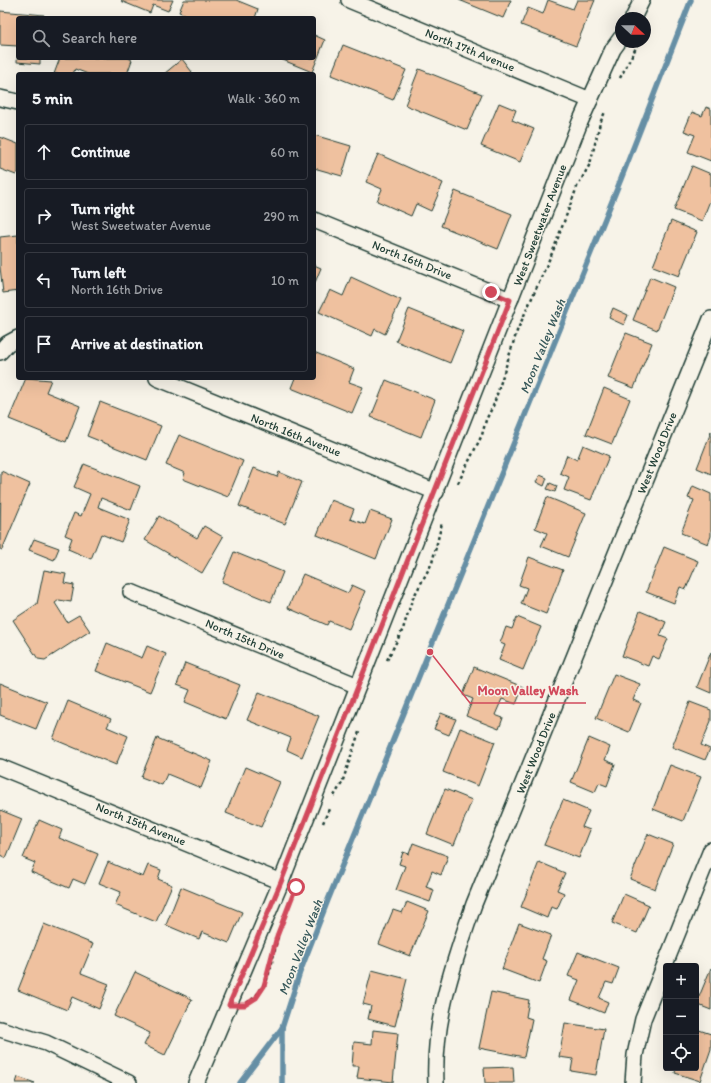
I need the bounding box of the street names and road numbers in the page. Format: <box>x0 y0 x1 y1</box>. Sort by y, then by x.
street label: North 17th Avenue <box>423 26 517 74</box>
street label: West Sweetwater Avenue <box>510 162 570 288</box>
street label: North 16th Drive <box>370 238 454 282</box>
street label: West Wood Drive <box>634 410 680 496</box>
street label: North 16th Avenue <box>249 411 343 460</box>
street label: North 15th Drive <box>203 616 287 662</box>
street label: West Wood Drive <box>513 710 559 796</box>
street label: North 15th Avenue <box>94 800 188 849</box>

